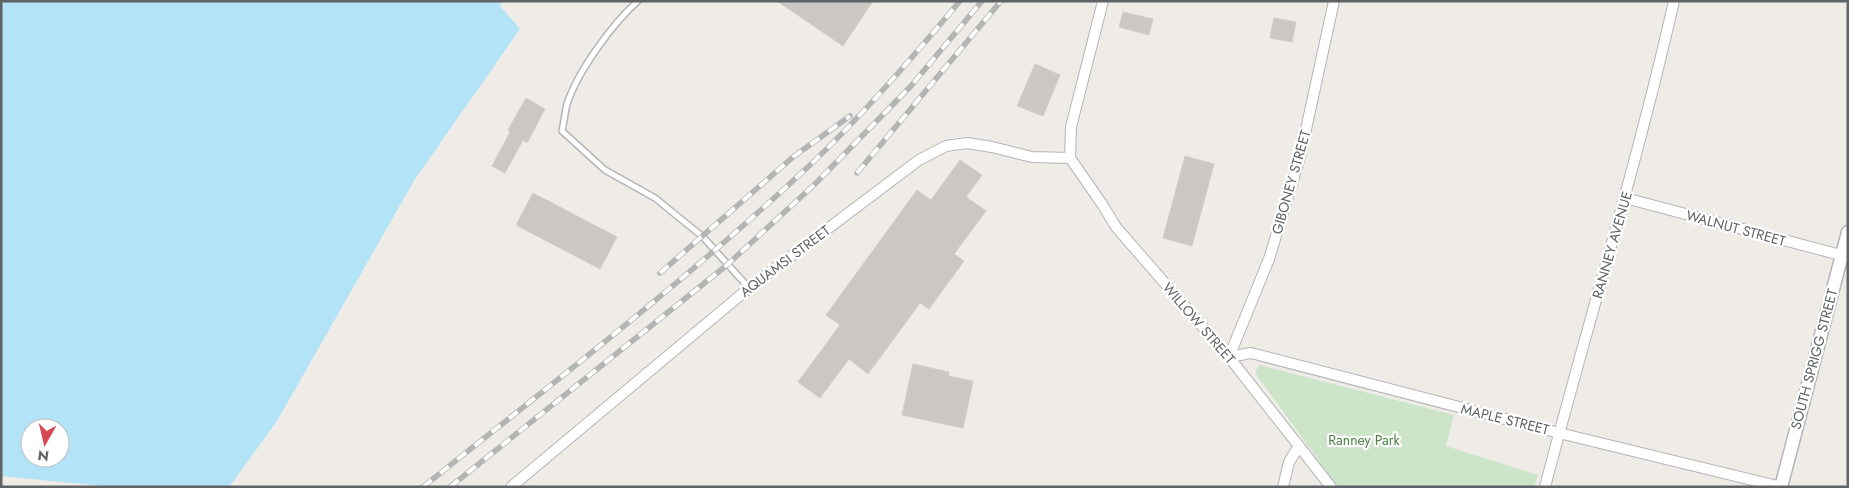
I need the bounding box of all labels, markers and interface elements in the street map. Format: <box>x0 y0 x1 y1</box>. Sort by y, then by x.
street label: GIBONEY STREET <box>1267 127 1316 237</box>
street label: RANNEY AVENUE <box>1587 189 1637 301</box>
street label: WALNUT STREET <box>1684 205 1788 251</box>
street label: AQUAMSI STREET <box>736 220 835 302</box>
street label: WILLOW STREET <box>1158 278 1240 368</box>
street label: SOUTH SPRIGG STREET <box>1786 286 1843 431</box>
street label: MAPLE STREET <box>1459 398 1552 440</box>
north arrow <box>20 418 70 468</box>
park label: Ranney Park <box>1328 430 1401 450</box>
text: N <box>36 445 50 467</box>

